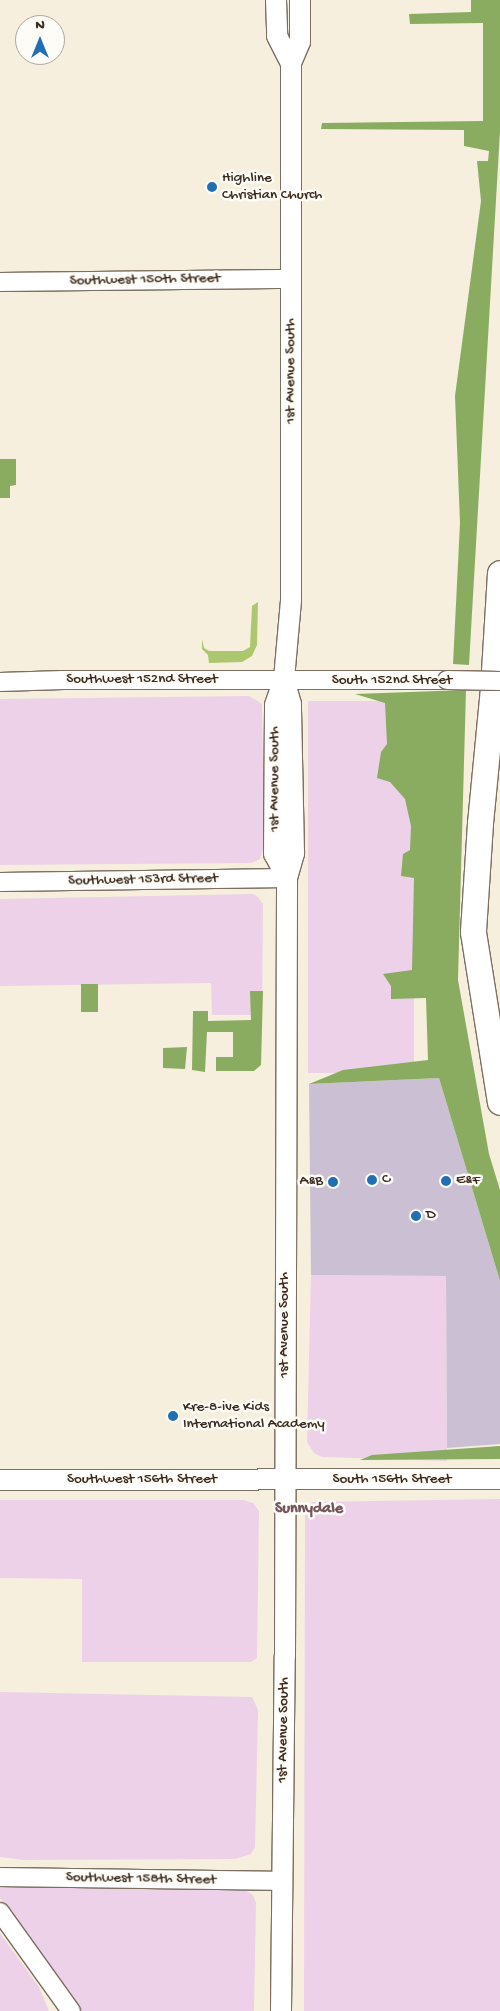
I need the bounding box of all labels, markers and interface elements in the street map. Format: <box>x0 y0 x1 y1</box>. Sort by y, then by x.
north arrow <box>15 15 65 65</box>
text: N <box>35 17 45 34</box>
place label: Highline Christian Church <box>222 169 322 204</box>
marker: Highline Christian Church <box>206 181 218 193</box>
street label: Southwest 150th Street <box>69 270 221 290</box>
street label: 1st Avenue South <box>282 318 300 424</box>
street label: Southwest 152nd Street <box>66 671 218 689</box>
street label: South 152nd Street <box>332 672 452 690</box>
street label: 1st Avenue South <box>266 726 284 832</box>
street label: Southwest 153rd Street <box>68 870 218 890</box>
place label: C <box>382 1171 390 1189</box>
place label: E&F <box>456 1172 480 1190</box>
place label: A&B <box>300 1173 323 1191</box>
marker: C <box>366 1174 378 1186</box>
marker: E&F <box>440 1175 452 1187</box>
marker: A&B <box>327 1176 339 1188</box>
place label: D <box>426 1207 436 1225</box>
marker: D <box>410 1210 422 1222</box>
street label: 1st Avenue South <box>276 1272 294 1378</box>
place label: Kre-8-ive Kids International Academy <box>183 1398 325 1433</box>
marker: Kre-8-ive Kids International Academy <box>167 1410 179 1422</box>
street label: Southwest 156th Street <box>67 1471 217 1489</box>
street label: South 156th Street <box>333 1471 451 1489</box>
district label: Sunnydale <box>275 1500 343 1520</box>
street label: 1st Avenue South <box>274 1677 294 1783</box>
street label: Southwest 158th Street <box>66 1869 216 1889</box>

